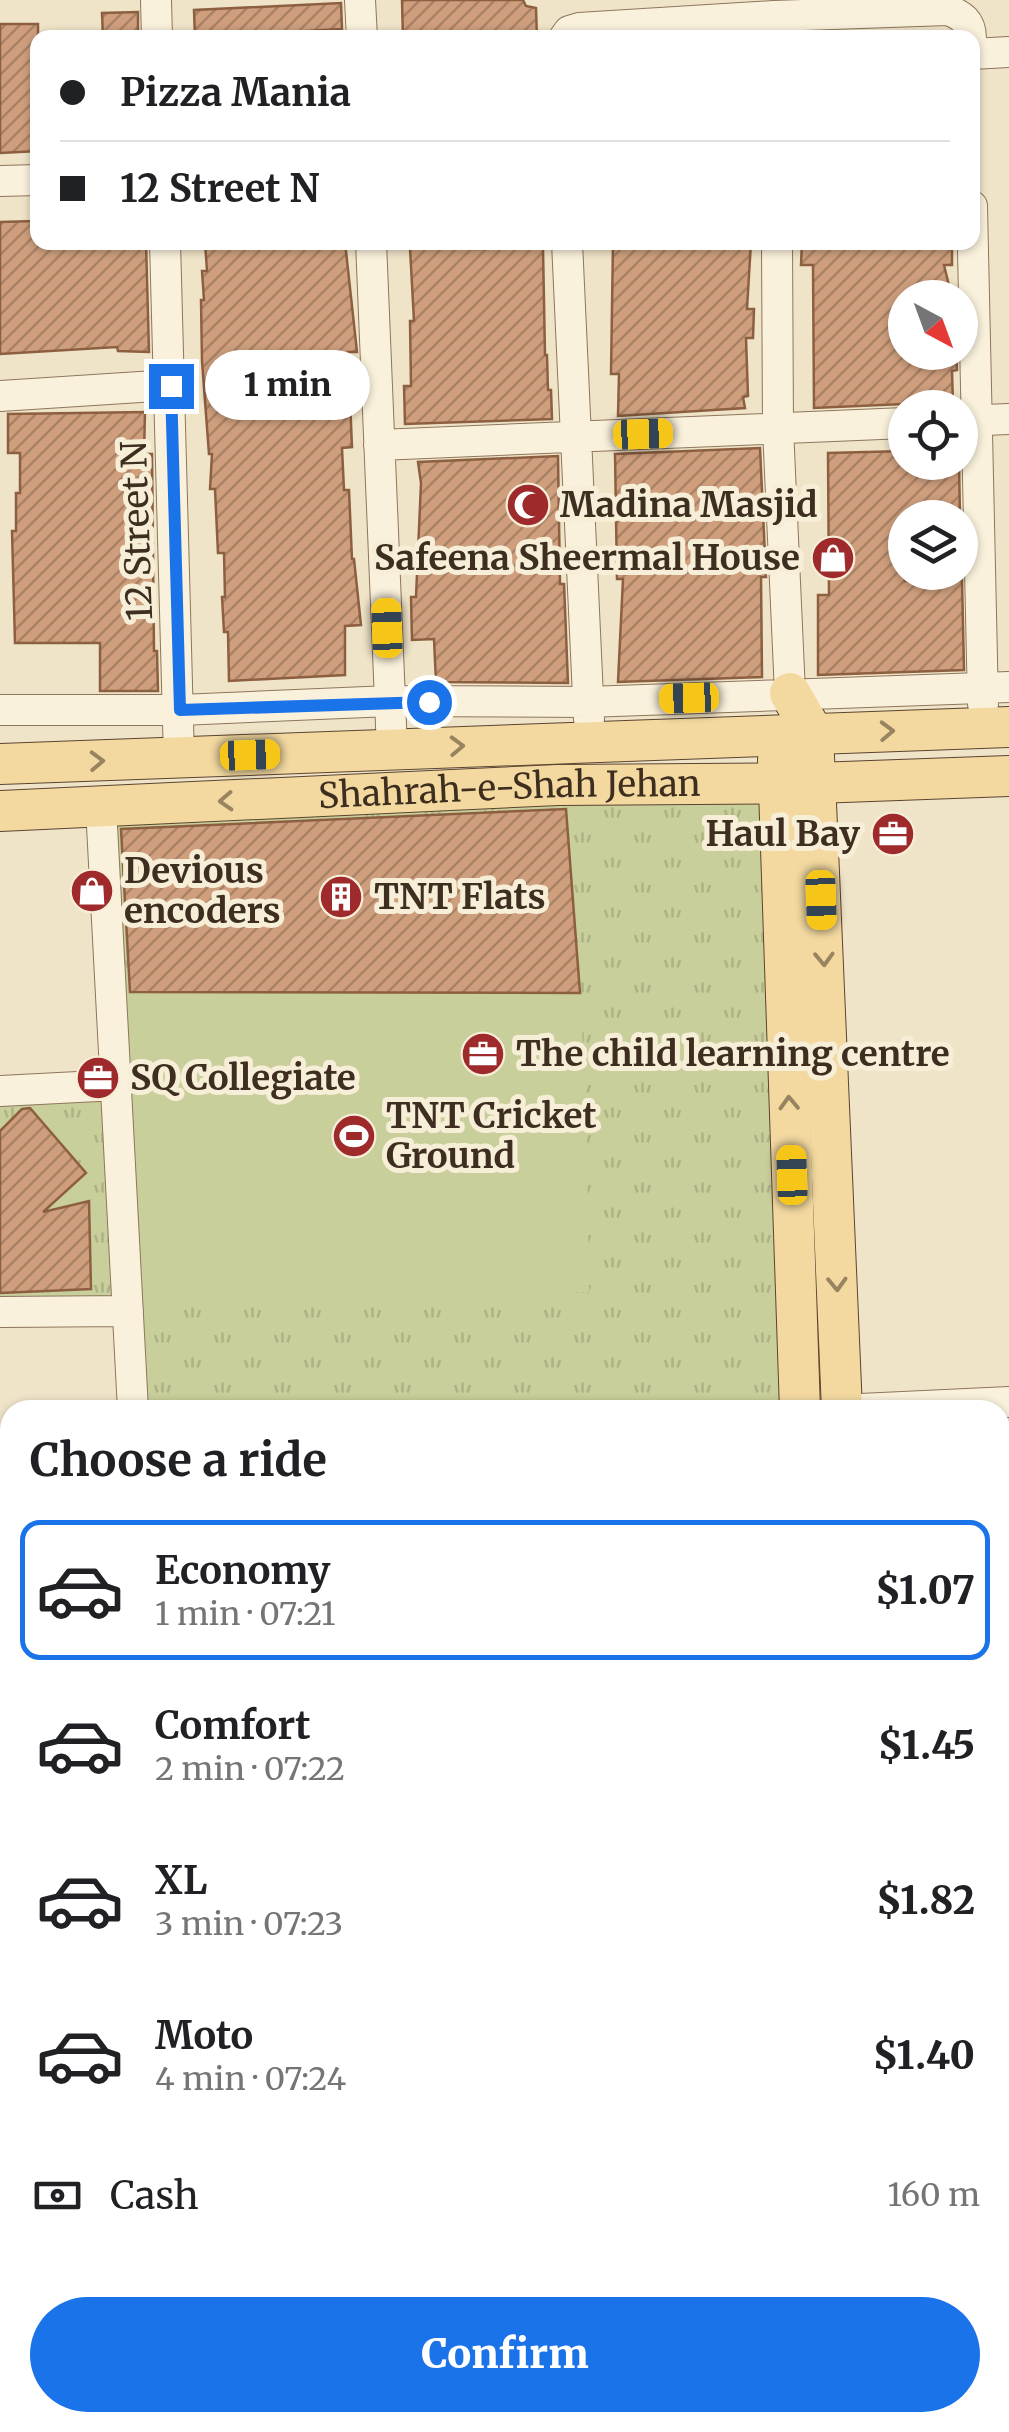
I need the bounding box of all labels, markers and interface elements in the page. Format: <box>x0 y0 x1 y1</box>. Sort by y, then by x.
text: Pizza Mania <box>120 69 351 116</box>
text: 12 Street N <box>120 165 320 212</box>
north arrow <box>888 280 978 370</box>
map controls <box>888 280 978 590</box>
callout: 1 min <box>206 351 371 421</box>
route end <box>149 364 194 409</box>
text: 1 min <box>244 365 331 405</box>
button: locate <box>888 390 978 480</box>
car <box>612 418 674 450</box>
street label: 12 Street N <box>112 440 162 622</box>
mosque icon: Madina Masjid <box>505 482 551 528</box>
place label: Madina Masjid <box>560 483 818 527</box>
button: layers <box>888 500 978 590</box>
shop icon: Safeena Sheermal House <box>810 535 856 581</box>
place label: Safeena Sheermal House <box>374 536 800 580</box>
car <box>371 597 403 659</box>
route start <box>407 680 452 725</box>
car <box>658 682 720 714</box>
one-way arrow <box>879 720 895 741</box>
one-way arrow <box>450 736 466 757</box>
car <box>219 739 281 771</box>
one-way arrow <box>90 751 106 772</box>
street label: Shahrah-e-Shah Jehan <box>317 762 701 818</box>
one-way arrow <box>218 790 234 811</box>
office icon: Haul Bay <box>870 811 916 857</box>
place label: Haul Bay <box>706 812 860 856</box>
place label: Devious encoders <box>124 849 280 933</box>
shop icon: Devious encoders <box>69 868 115 914</box>
car <box>805 869 837 931</box>
building icon: TNT Flats <box>318 874 364 920</box>
place label: TNT Flats <box>374 875 546 919</box>
one-way arrow <box>813 952 834 968</box>
office icon: The child learning centre <box>460 1031 506 1077</box>
place label: The child learning centre <box>516 1032 950 1076</box>
office icon: SQ Collegiate <box>75 1055 121 1101</box>
place label: SQ Collegiate <box>130 1056 356 1100</box>
place label: TNT Cricket Ground <box>386 1094 597 1178</box>
one-way arrow <box>779 1094 800 1110</box>
sports icon: TNT Cricket Ground <box>331 1113 377 1159</box>
car <box>776 1144 808 1206</box>
one-way arrow <box>826 1277 847 1293</box>
text: Choose a ride <box>30 1432 327 1488</box>
icon: car <box>35 1545 125 1635</box>
text: Economy <box>155 1547 330 1594</box>
text: $1.07 <box>875 1567 975 1614</box>
text: 1 min · 07:21 <box>155 1594 336 1634</box>
icon: car <box>35 1700 125 1790</box>
text: Comfort <box>155 1702 311 1749</box>
text: $1.45 <box>878 1722 975 1769</box>
text: 2 min · 07:22 <box>155 1749 345 1789</box>
icon: car <box>35 1855 125 1945</box>
text: XL <box>155 1857 207 1904</box>
text: $1.82 <box>876 1877 975 1924</box>
text: 3 min · 07:23 <box>155 1904 343 1944</box>
icon: car <box>35 2010 125 2100</box>
text: Moto <box>155 2012 253 2059</box>
text: $1.40 <box>873 2032 975 2079</box>
text: 4 min · 07:24 <box>155 2059 346 2099</box>
icon: cash <box>30 2168 85 2223</box>
text: Cash <box>110 2172 199 2219</box>
text: 160 m <box>888 2175 980 2215</box>
button: Confirm <box>30 2297 980 2412</box>

